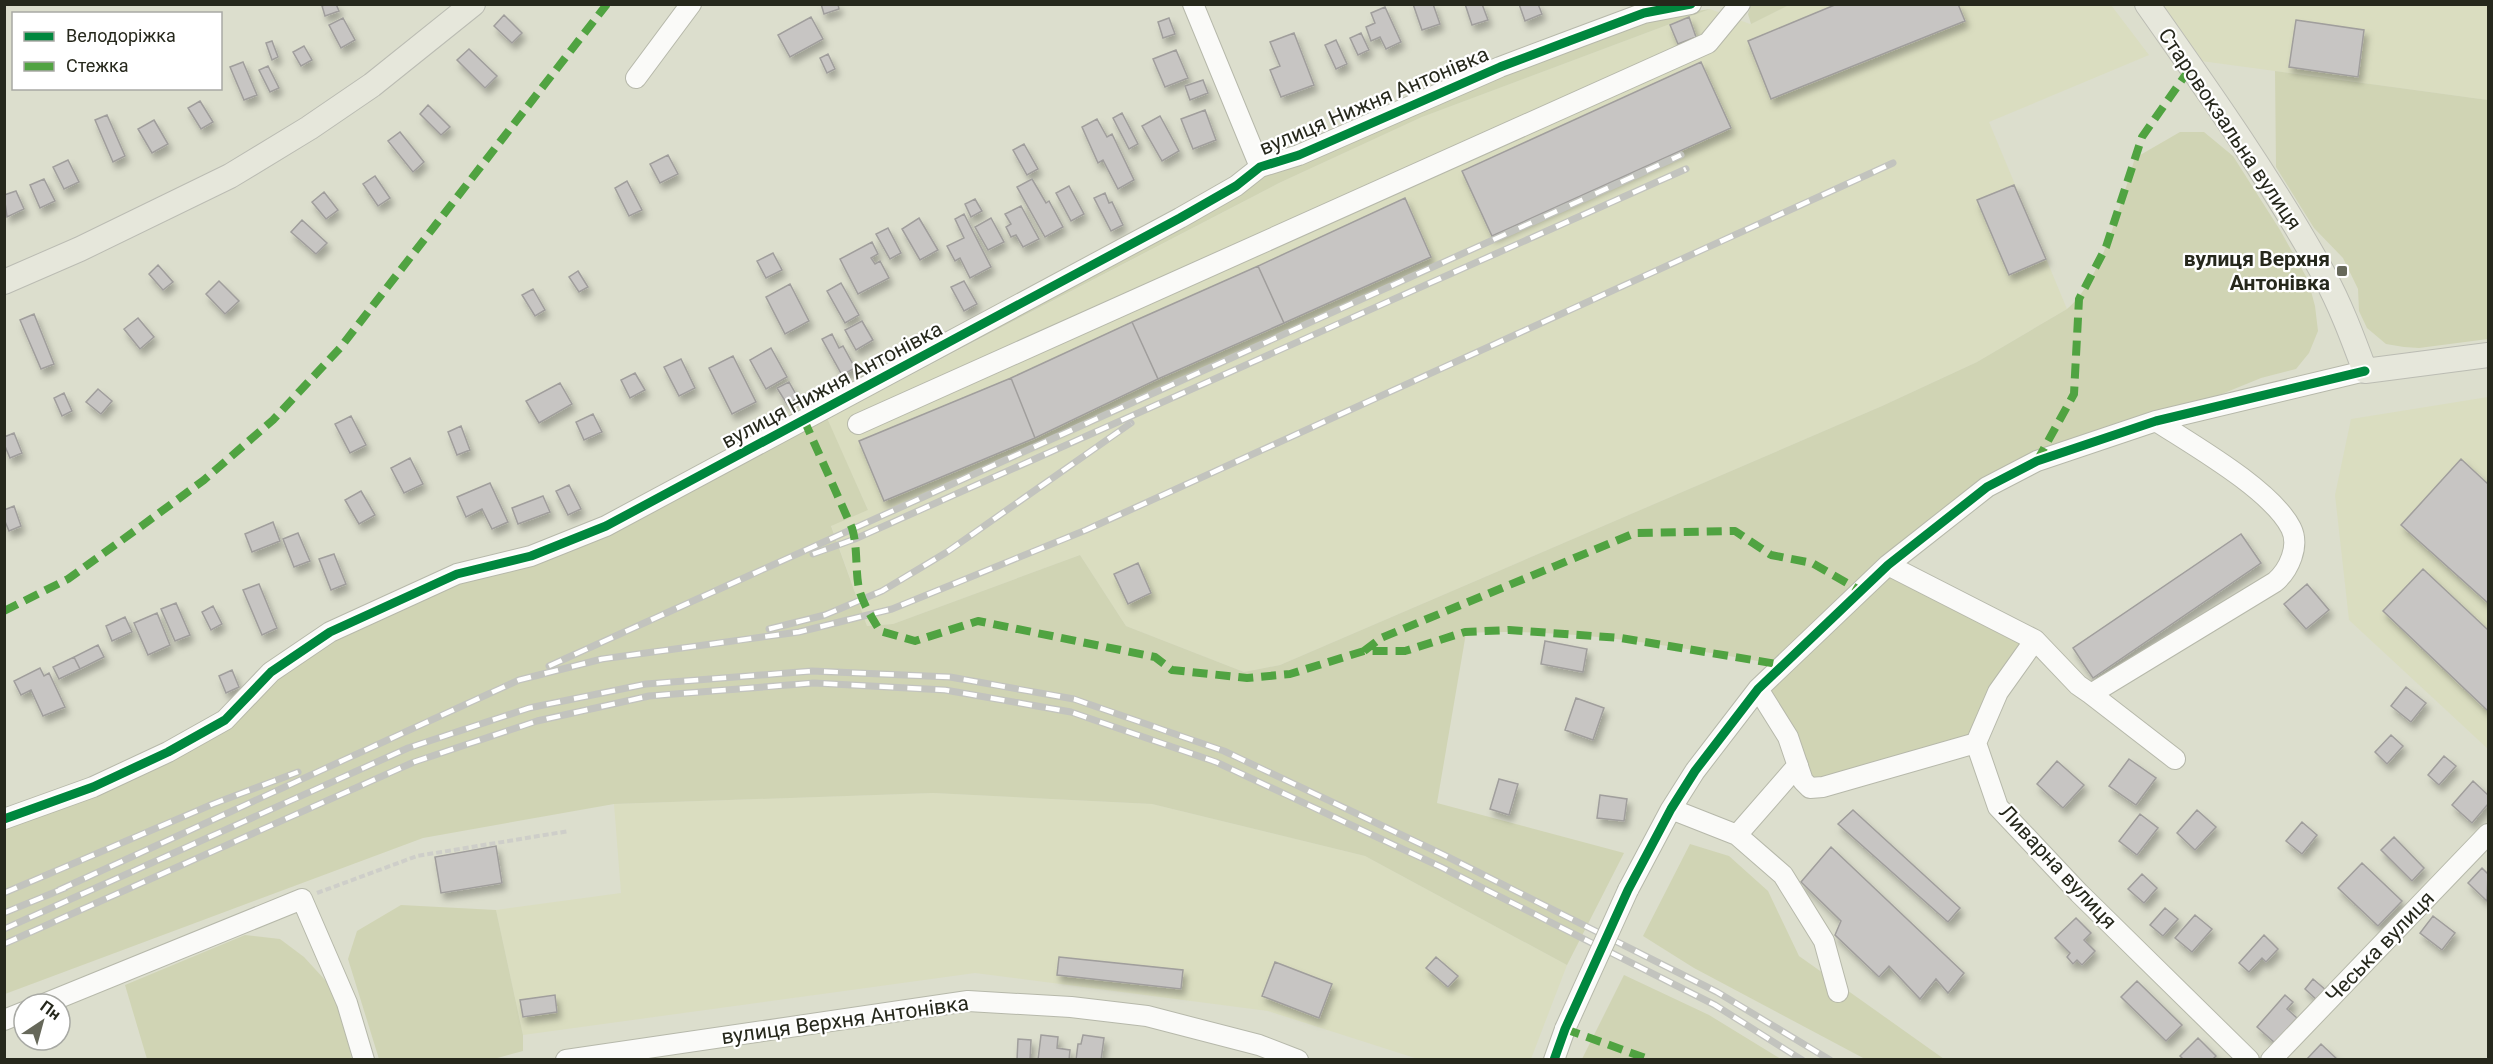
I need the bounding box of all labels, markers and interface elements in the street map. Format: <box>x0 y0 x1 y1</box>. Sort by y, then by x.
legend <box>12 12 222 90</box>
street label: Старовокзальна вулиця <box>2153 24 2307 234</box>
text: Велодоріжка <box>66 25 176 46</box>
street label: вулиця Нижня Антонівка <box>1256 42 1492 160</box>
text: Стежка <box>66 55 129 76</box>
place label: вулиця Верхня Антонівка <box>2184 247 2330 295</box>
marker: вулиця Верхня Антонівка <box>2335 264 2349 278</box>
street label: вулиця Нижня Антонівка <box>718 317 946 453</box>
street label: Ливарна вулиця <box>1994 800 2122 934</box>
street label: Чеська вулиця <box>2321 886 2439 1008</box>
street label: вулиця Верхня Антонівка <box>720 991 970 1049</box>
north arrow <box>12 992 72 1052</box>
text: Пн <box>37 997 64 1024</box>

